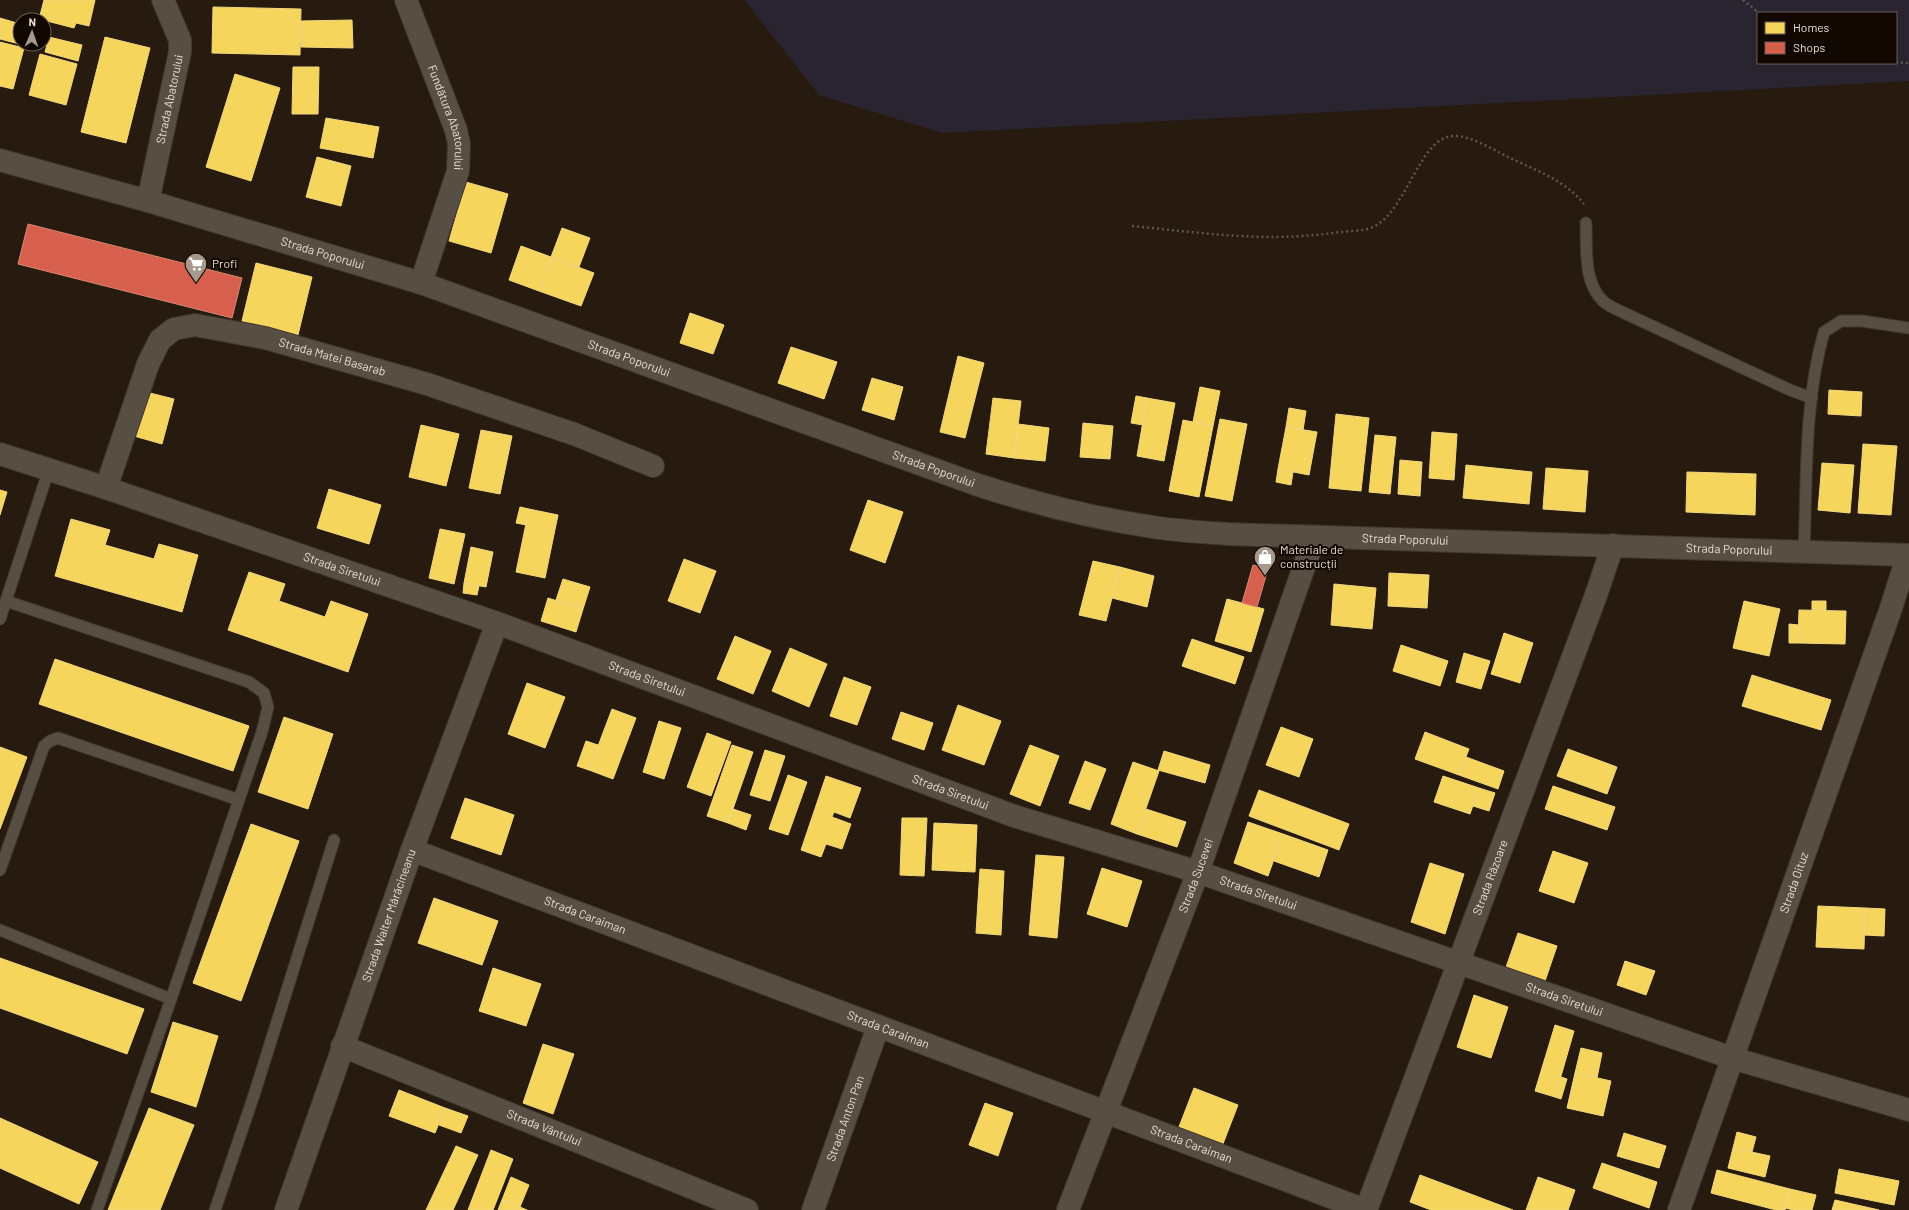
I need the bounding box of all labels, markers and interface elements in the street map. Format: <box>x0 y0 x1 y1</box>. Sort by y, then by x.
north arrow <box>12 12 52 52</box>
legend <box>1757 12 1897 64</box>
text: N <box>28 15 36 28</box>
text: Homes <box>1793 20 1830 34</box>
text: Shops <box>1793 40 1826 54</box>
street label: Strada Abatorului <box>152 53 185 145</box>
street label: Fundătura Abatorului <box>426 63 467 171</box>
street label: Strada Poporului <box>280 233 366 272</box>
supermarket icon: Profi <box>183 251 209 284</box>
place label: Profi <box>212 256 237 270</box>
street label: Strada Matei Basarab <box>277 334 387 378</box>
street label: Strada Poporului <box>586 336 673 379</box>
street label: Strada Poporului <box>891 447 977 489</box>
street label: Strada Poporului <box>1362 530 1449 547</box>
street label: Strada Poporului <box>1686 540 1773 557</box>
place label: Materiale de construcții <box>1280 542 1343 570</box>
shop icon: Materiale de construcții <box>1252 544 1278 577</box>
street label: Strada Siretului <box>302 549 383 588</box>
street label: Strada Siretului <box>607 657 688 699</box>
street label: Strada Siretului <box>911 771 991 812</box>
street label: Strada Sucevei <box>1175 836 1215 914</box>
street label: Strada Răzoare <box>1469 838 1510 917</box>
street label: Strada Walter Mărăcineanu <box>358 847 418 983</box>
street label: Strada Oituz <box>1776 850 1811 915</box>
street label: Strada Siretului <box>1218 872 1299 912</box>
street label: Strada Caraiman <box>543 893 628 936</box>
street label: Strada Siretului <box>1524 979 1605 1019</box>
street label: Strada Caraiman <box>846 1007 931 1051</box>
street label: Strada Anton Pan <box>823 1073 866 1163</box>
street label: Strada Vântului <box>505 1106 584 1148</box>
street label: Strada Caraiman <box>1149 1122 1235 1165</box>

